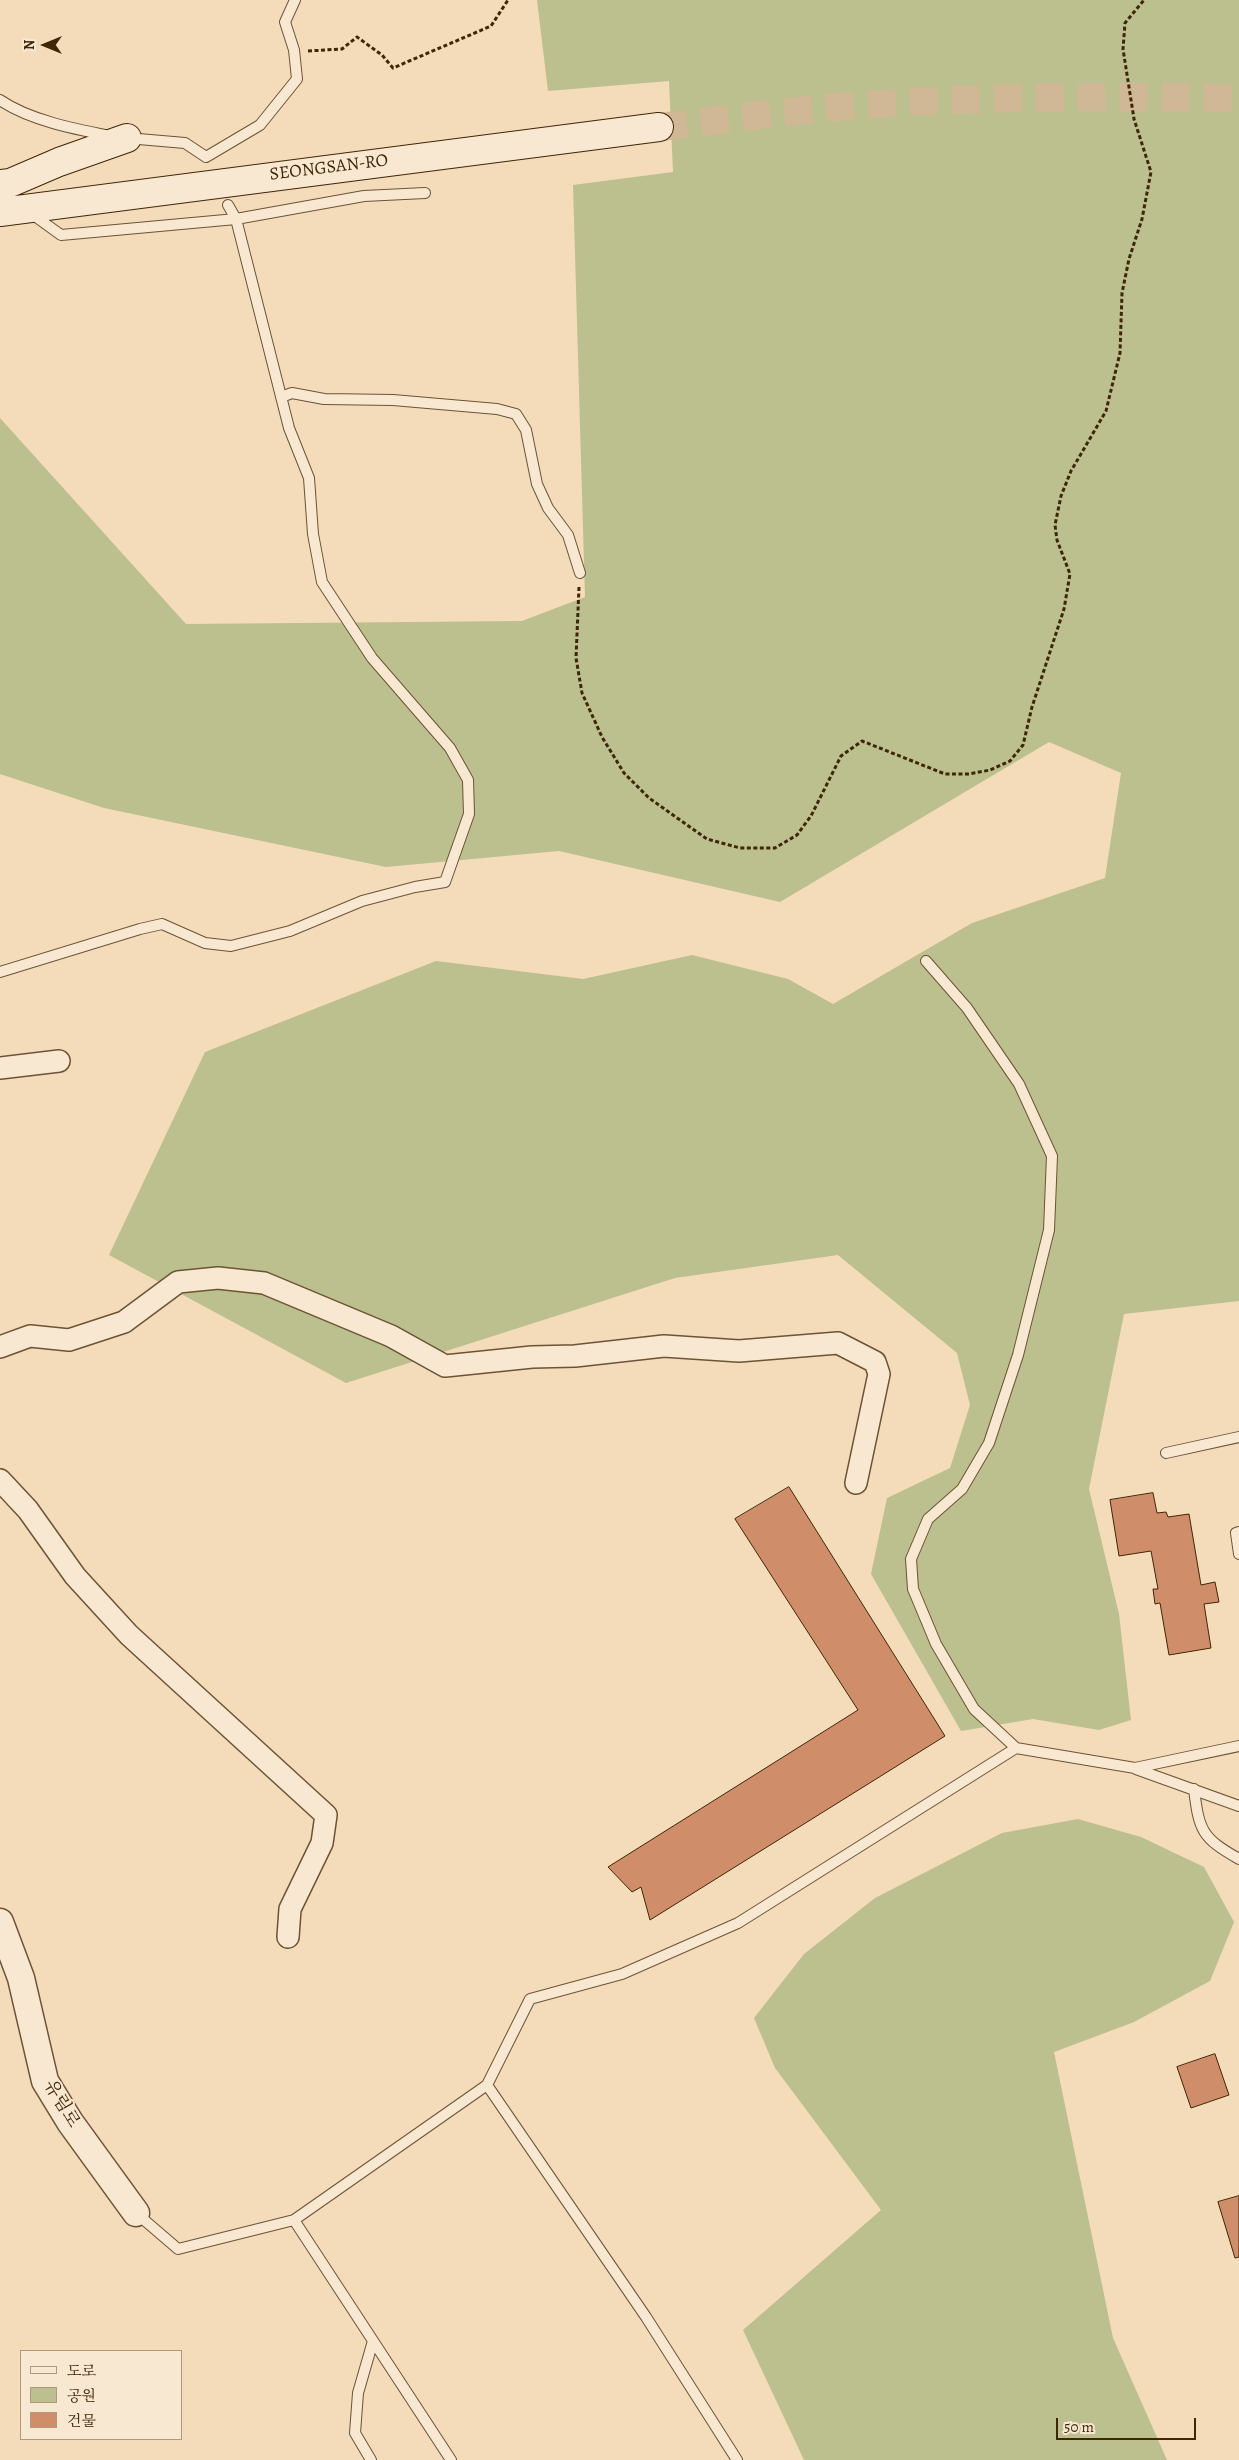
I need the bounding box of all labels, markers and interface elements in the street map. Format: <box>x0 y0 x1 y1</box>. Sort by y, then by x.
north arrow <box>20 20 70 70</box>
text: N <box>20 40 39 50</box>
street label: SEONGSAN-RO <box>269 150 389 186</box>
street label: 유림로 <box>38 2076 84 2132</box>
legend <box>20 2350 182 2440</box>
text: 도로 <box>67 2361 96 2381</box>
text: 공원 <box>67 2386 96 2406</box>
scale bar <box>1059 2408 1199 2440</box>
text: 건물 <box>67 2411 96 2431</box>
text: 50 m <box>1064 2417 1094 2437</box>

